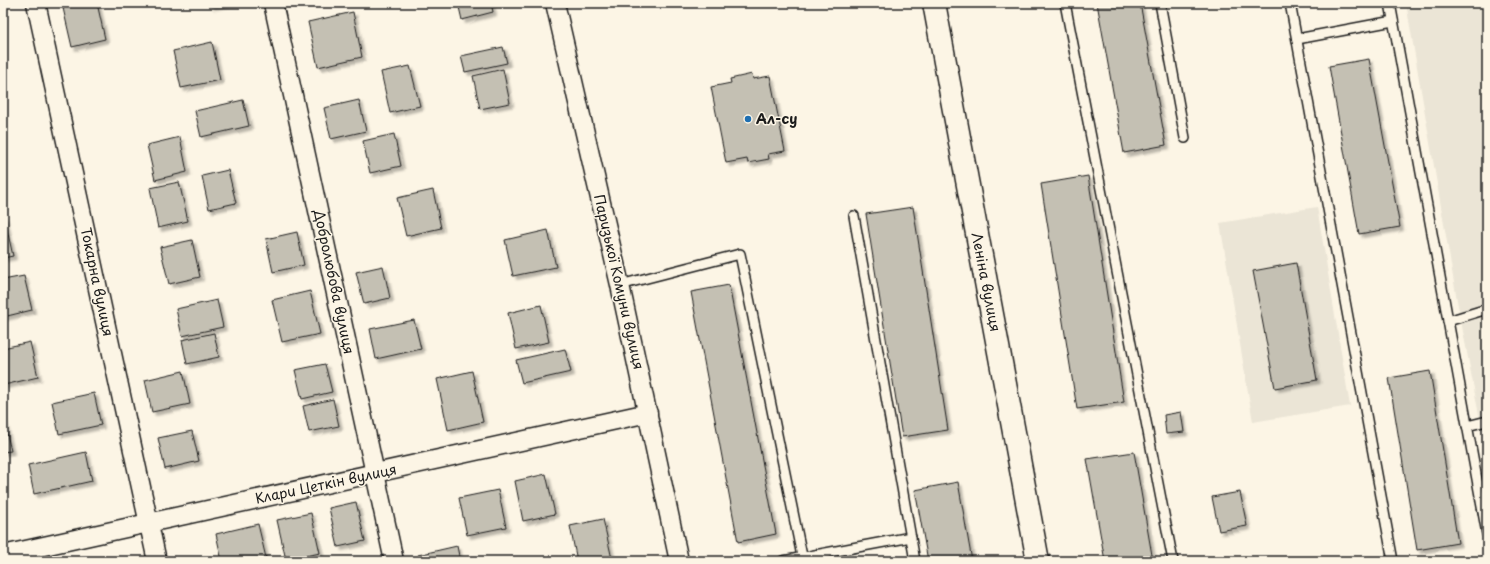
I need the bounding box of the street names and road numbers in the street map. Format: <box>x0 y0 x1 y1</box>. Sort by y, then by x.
street label: Паризької Комуни вулиця <box>589 192 650 372</box>
street label: Добролюбова вулиця <box>309 207 360 356</box>
street label: Токарна вулиця <box>76 226 119 338</box>
street label: Леніна вулиця <box>967 230 1006 333</box>
street label: Клари Цеткін вулиця <box>253 458 399 509</box>

